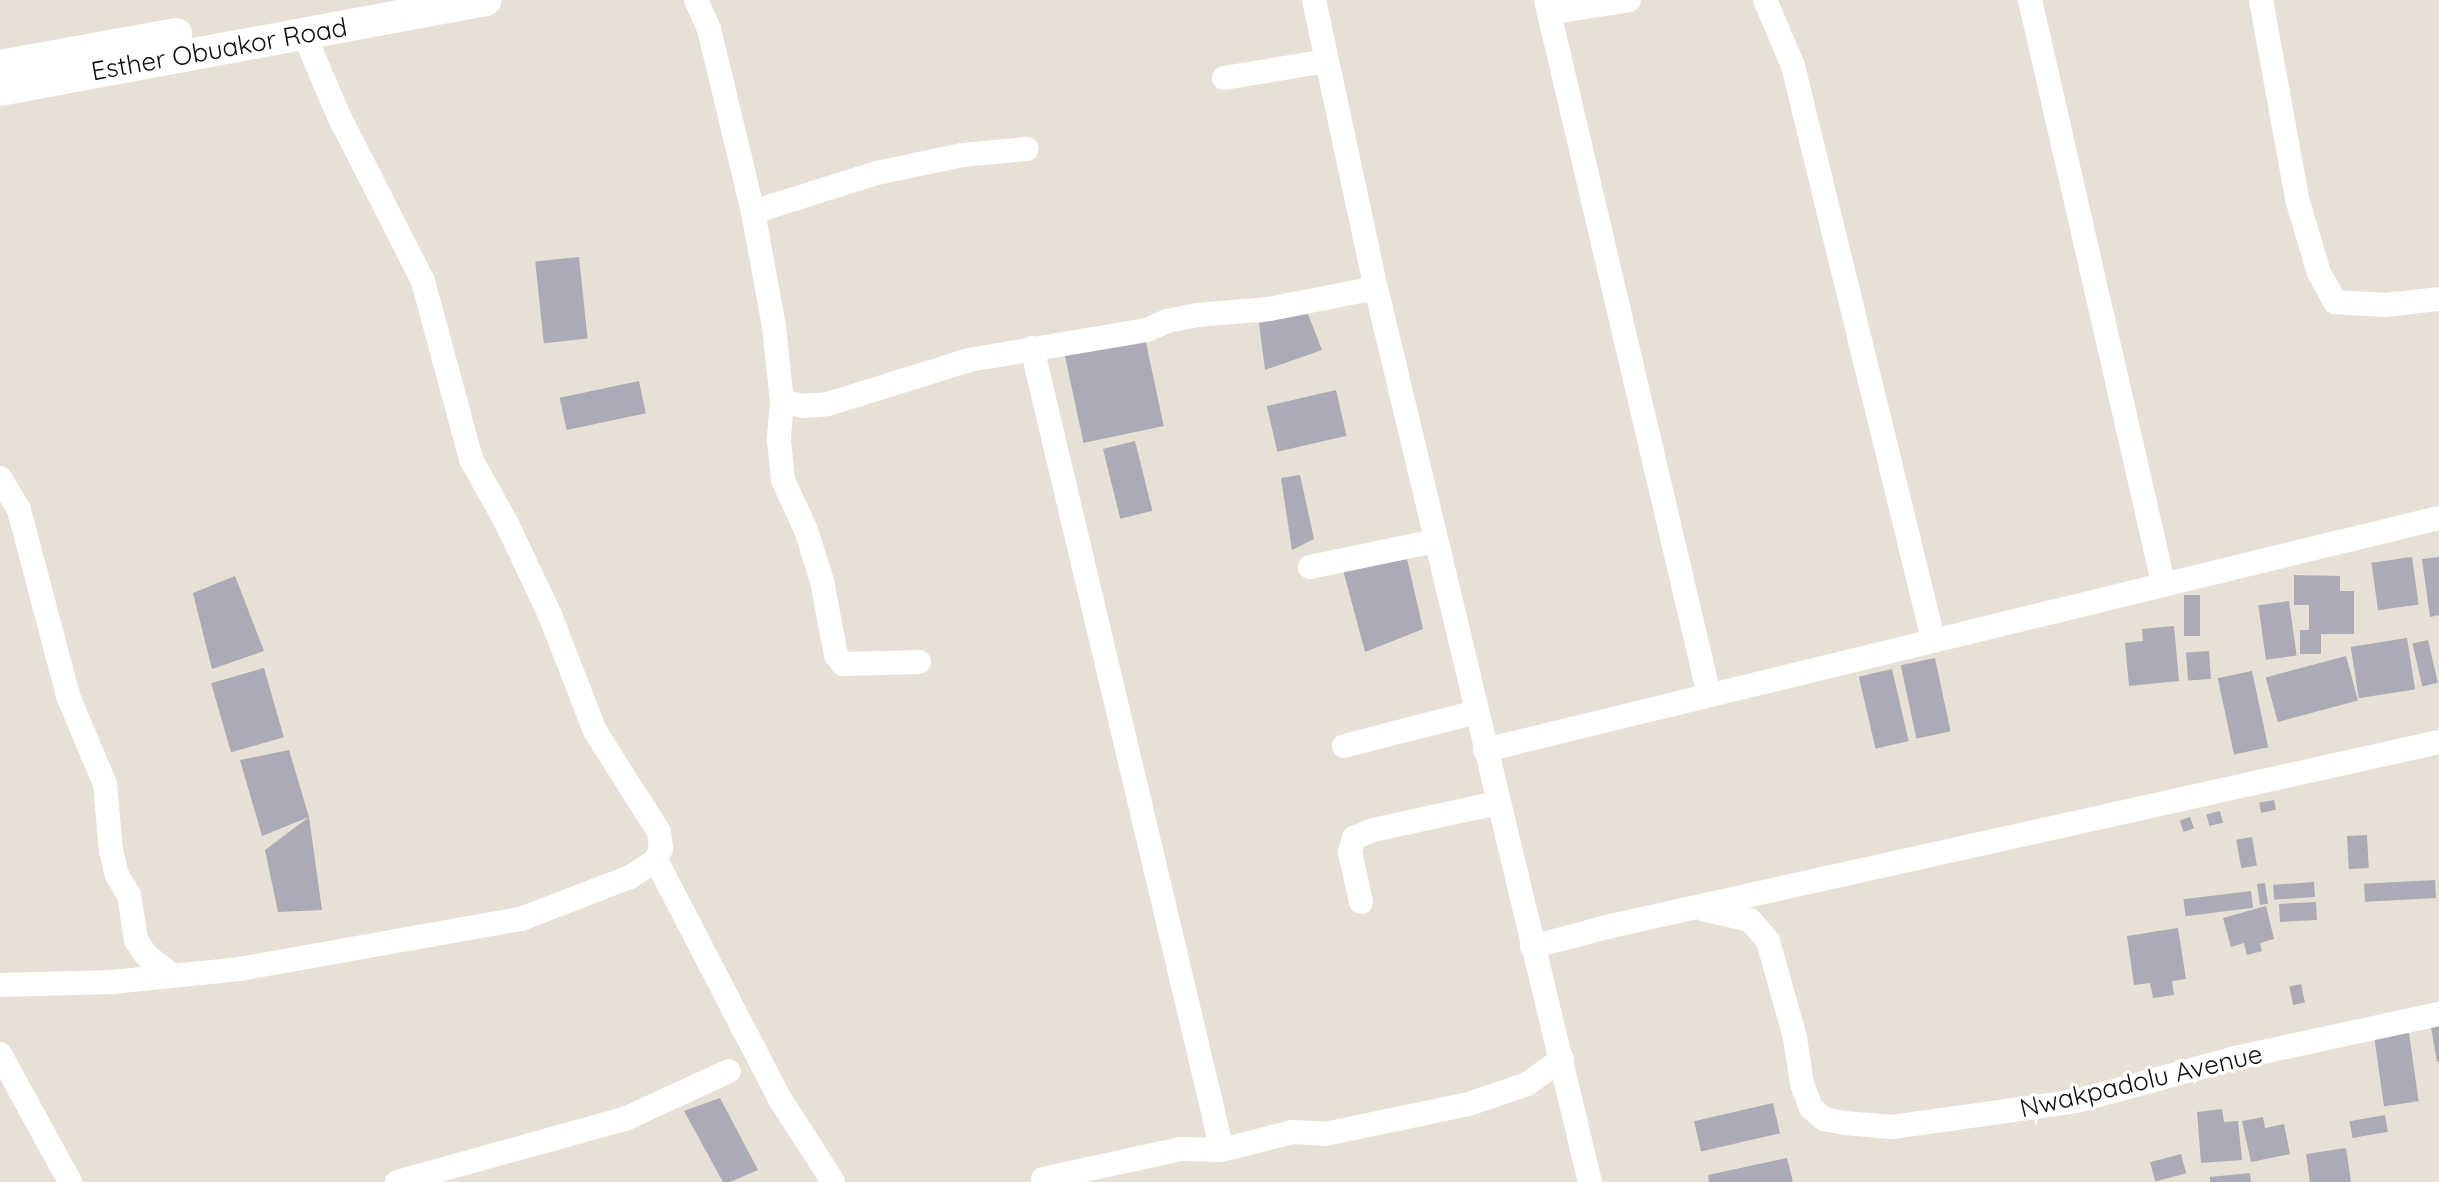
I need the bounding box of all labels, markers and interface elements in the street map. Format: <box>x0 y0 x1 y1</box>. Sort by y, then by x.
street label: Esther Obuakor Road <box>89 11 349 87</box>
street label: Nwakpadolu Avenue <box>2017 1038 2265 1124</box>

